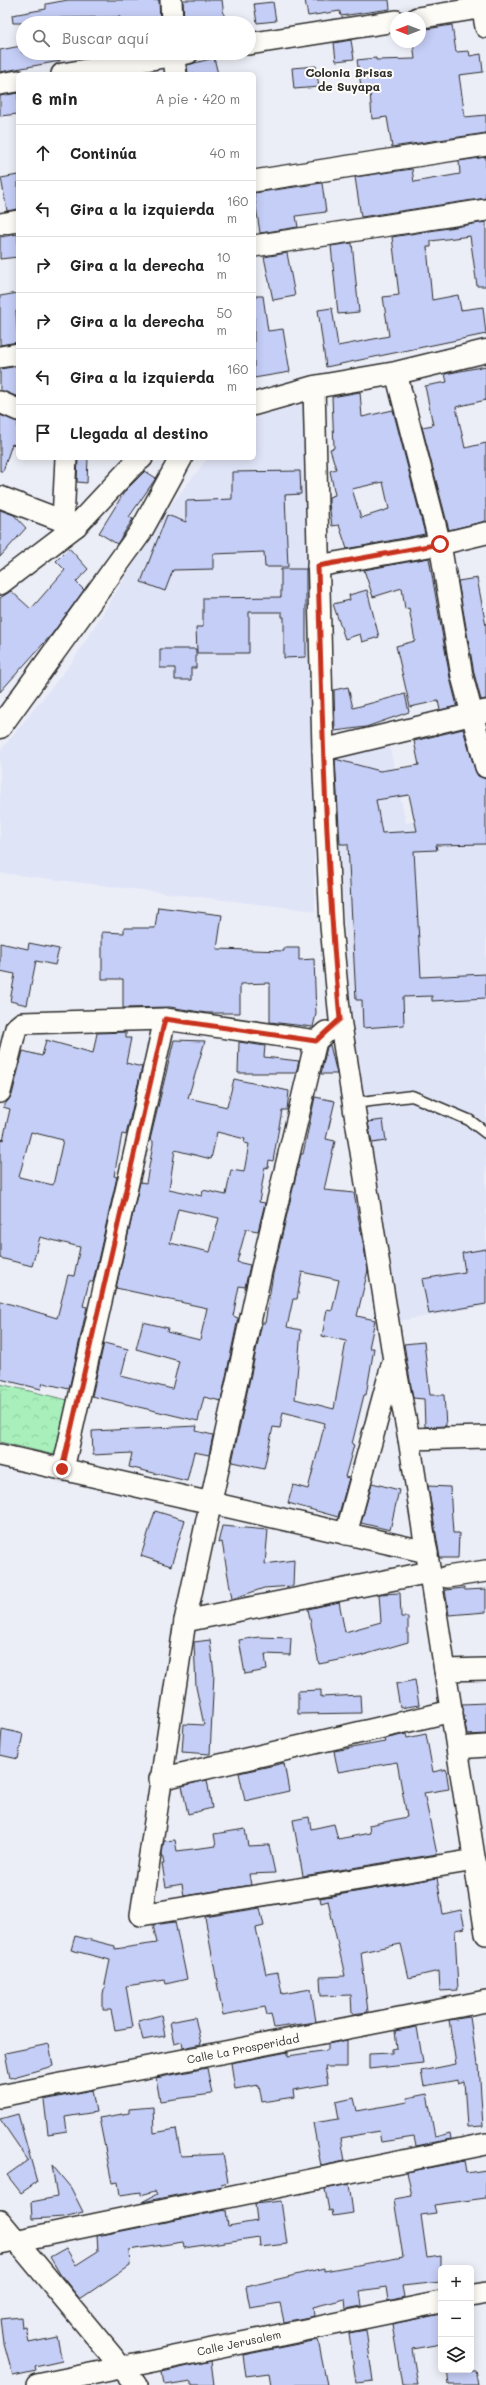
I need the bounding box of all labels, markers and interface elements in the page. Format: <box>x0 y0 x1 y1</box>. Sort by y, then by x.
north arrow <box>390 12 426 48</box>
search box <box>16 16 256 60</box>
icon: search <box>30 27 52 49</box>
text: Buscar aquí <box>62 28 149 48</box>
district label: Colonia Brisas de Suyapa <box>305 64 393 94</box>
text: 6 min <box>32 87 77 109</box>
text: A pie · 420 m <box>155 90 240 107</box>
icon: ahead <box>32 142 54 164</box>
text: Continúa <box>70 143 137 163</box>
text: 40 m <box>210 144 240 161</box>
text: 160 m <box>227 192 248 226</box>
icon: left <box>32 198 54 220</box>
text: Gira a la izquierda <box>70 199 215 219</box>
text: 10 m <box>216 248 230 282</box>
icon: right <box>32 254 54 276</box>
text: Gira a la derecha <box>70 255 204 275</box>
text: 50 m <box>216 304 232 338</box>
icon: right <box>32 310 54 332</box>
text: Gira a la derecha <box>70 311 204 331</box>
text: 160 m <box>227 360 248 394</box>
icon: left <box>32 366 54 388</box>
text: Gira a la izquierda <box>70 367 215 387</box>
icon: arrive <box>32 422 54 444</box>
text: Llegada al destino <box>70 423 208 443</box>
route start <box>431 535 449 553</box>
route end <box>53 1460 71 1478</box>
street label: Calle La Prosperidad <box>185 2030 300 2067</box>
map controls <box>438 2265 474 2373</box>
button: + <box>438 2265 474 2301</box>
button: − <box>438 2301 474 2337</box>
street label: Calle Jerusalem <box>196 2326 282 2359</box>
button: layers <box>438 2337 474 2373</box>

